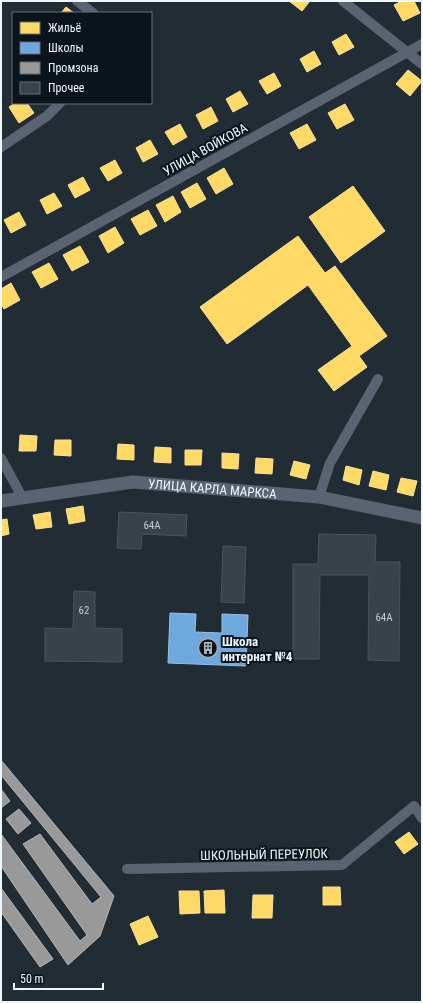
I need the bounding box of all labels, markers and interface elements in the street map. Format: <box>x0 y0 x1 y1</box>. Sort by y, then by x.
legend <box>12 12 152 104</box>
text: Жильё <box>48 21 81 35</box>
text: Школы <box>48 41 84 55</box>
text: Промзона <box>48 61 99 75</box>
text: Прочее <box>48 81 85 95</box>
street label: УЛИЦА ВОЙКОВА <box>160 120 251 179</box>
street label: УЛИЦА КАРЛА МАРКСА <box>148 476 278 502</box>
house number: 64А <box>143 519 161 532</box>
house number: 62 <box>79 604 89 617</box>
house number: 64А <box>375 611 393 624</box>
place label: Школа интернат №4 <box>222 634 293 664</box>
building icon: Школа интернат №4 <box>197 637 219 659</box>
street label: ШКОЛЬНЫЙ ПЕРЕУЛОК <box>200 846 329 863</box>
scale bar <box>14 965 103 991</box>
text: 50 m <box>20 972 44 986</box>

